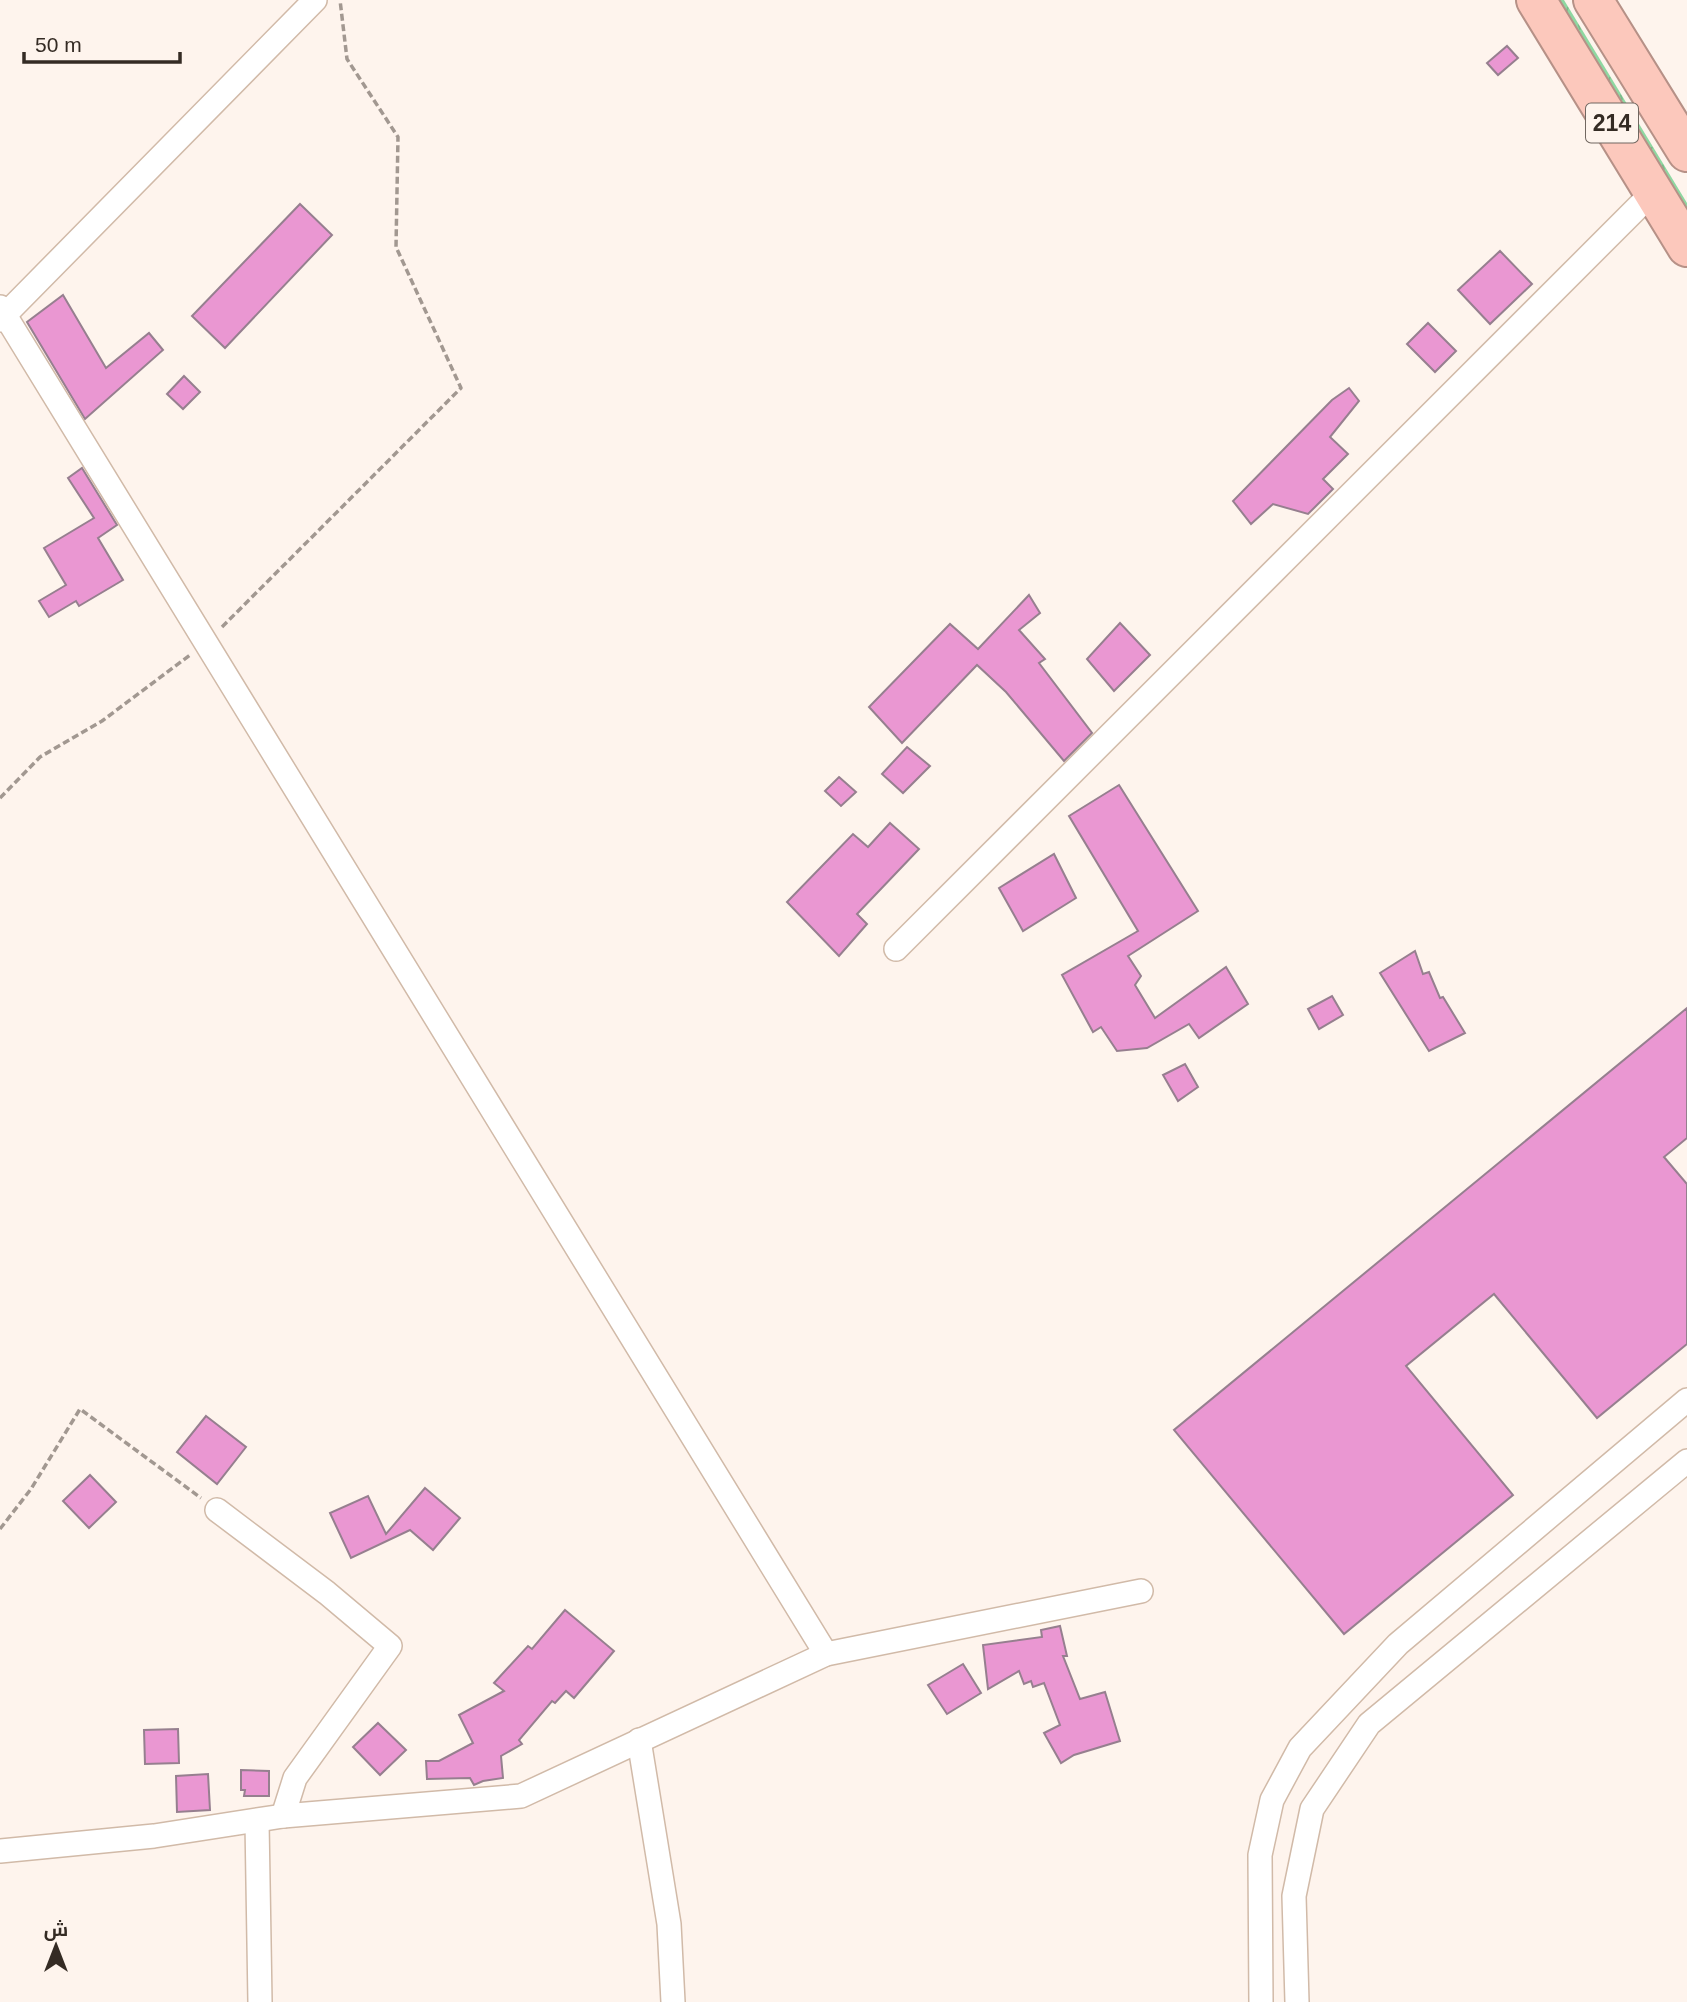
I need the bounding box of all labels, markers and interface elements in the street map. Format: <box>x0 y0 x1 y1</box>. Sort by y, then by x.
scale bar <box>24 21 180 65</box>
text: 50 m <box>35 33 82 56</box>
road number: 214 <box>1586 104 1638 142</box>
north arrow <box>21 1911 91 1981</box>
text: ش <box>44 1919 68 1941</box>

